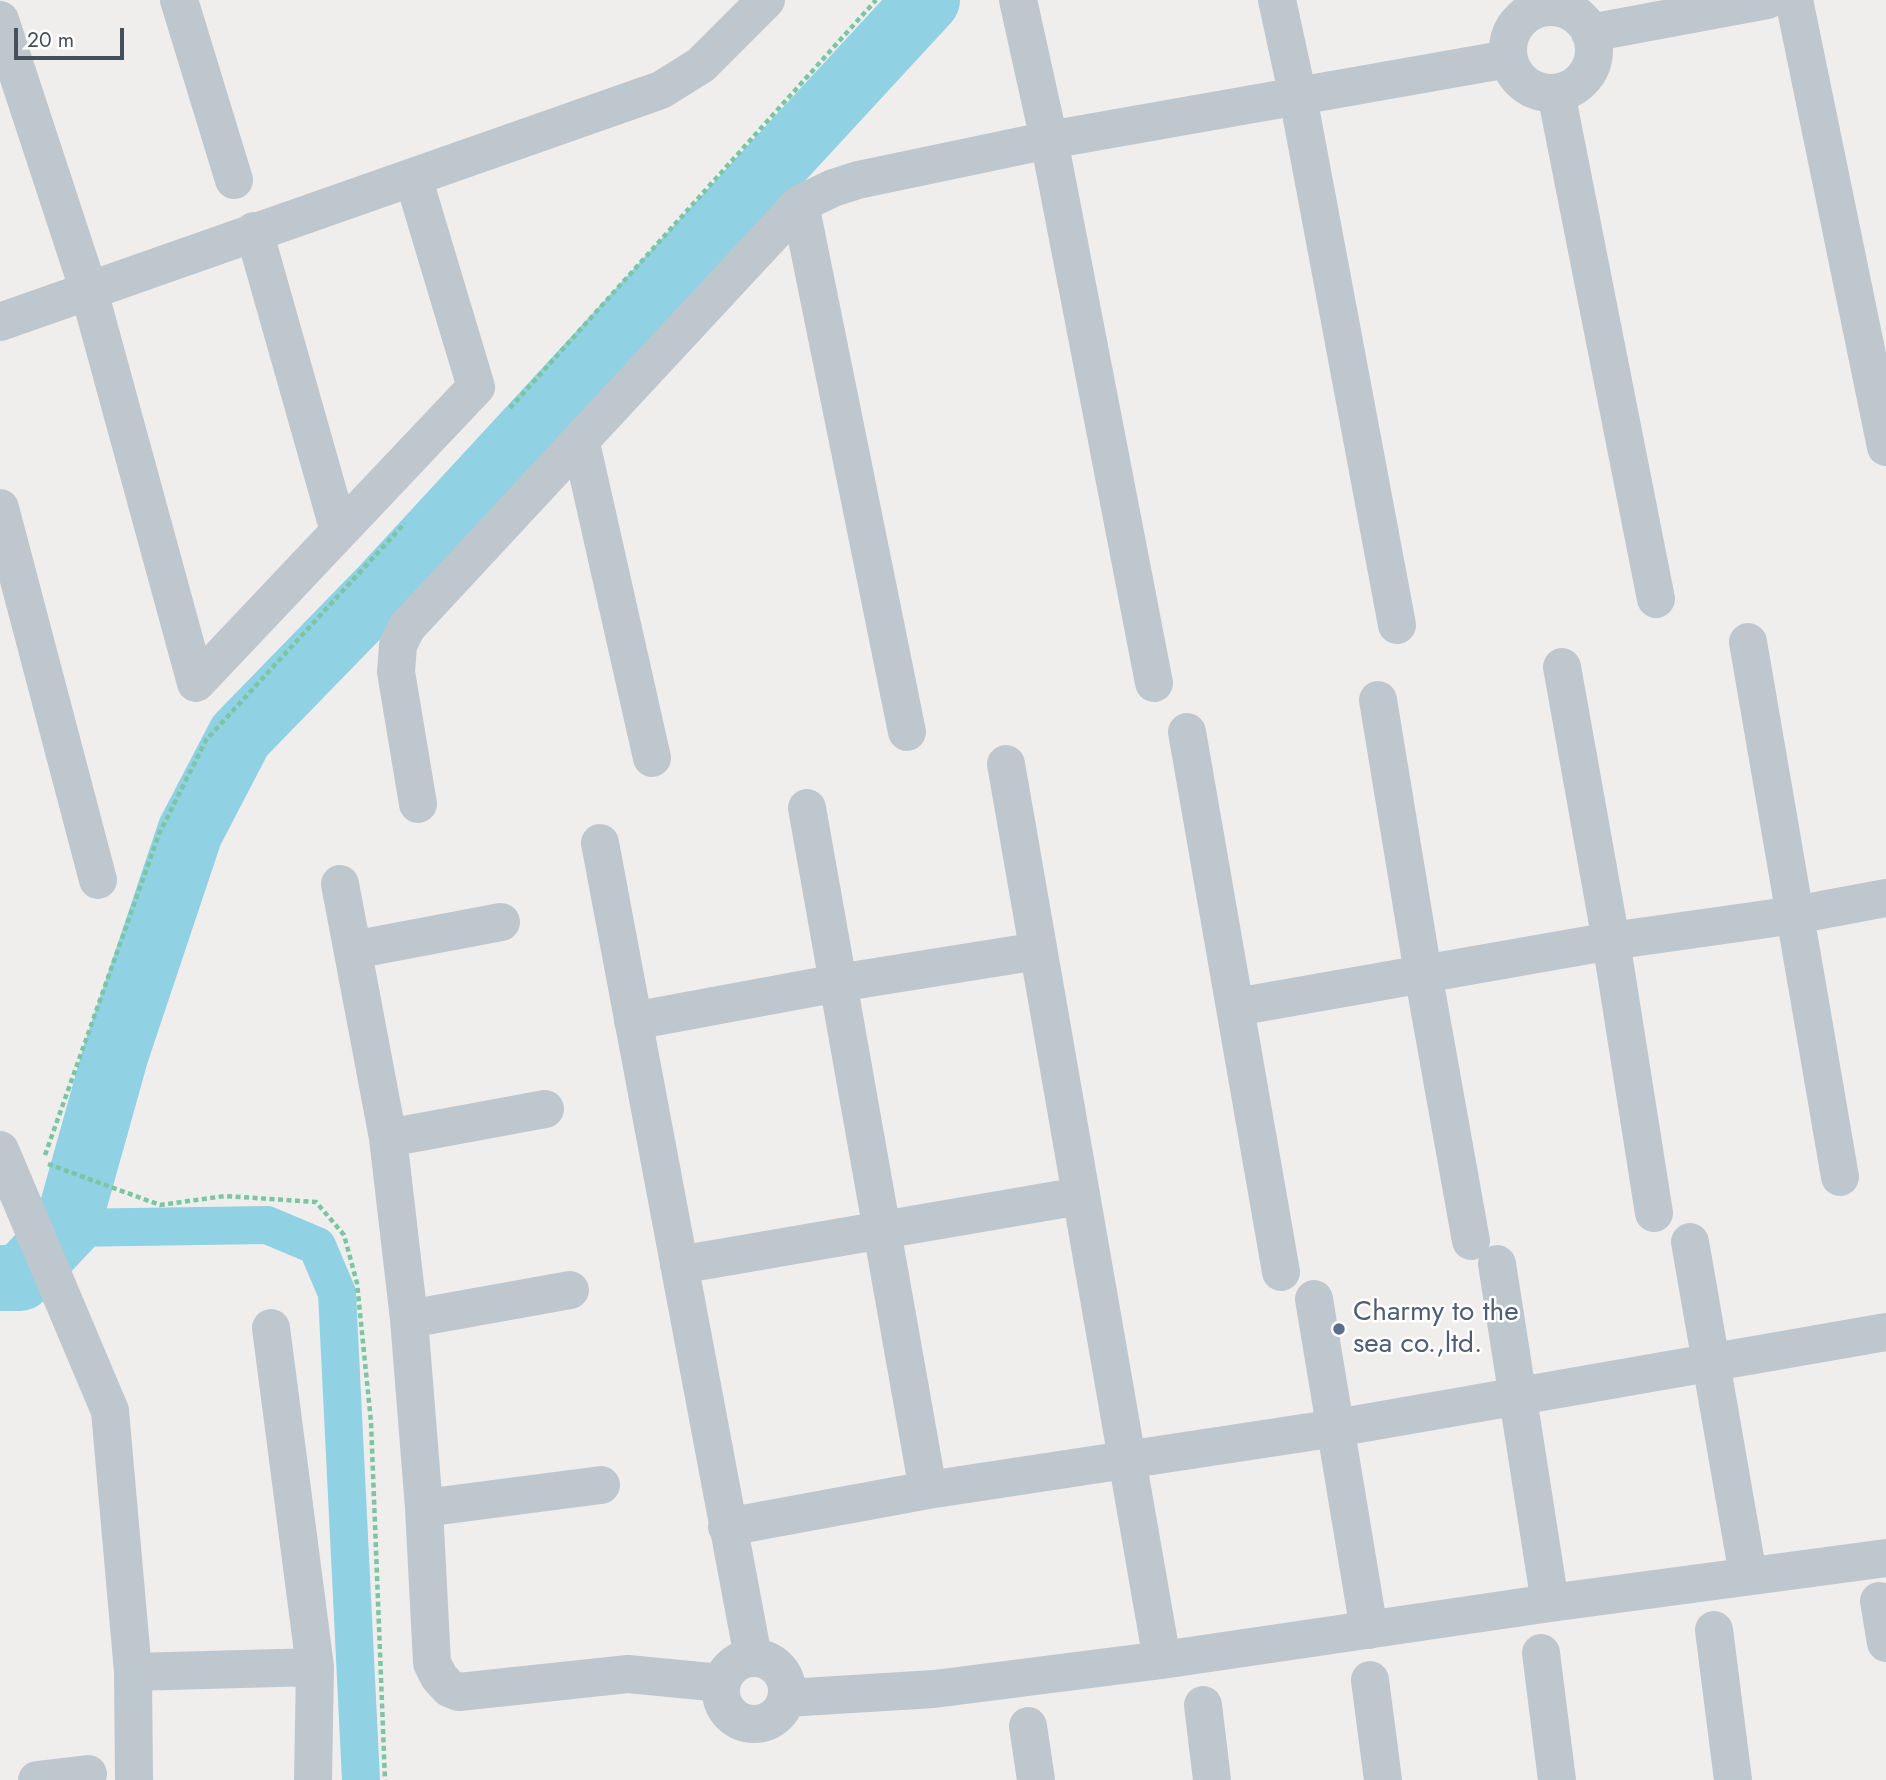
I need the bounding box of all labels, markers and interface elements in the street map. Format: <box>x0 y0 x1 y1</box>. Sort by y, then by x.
scale bar <box>18 14 128 58</box>
text: 20 m <box>27 25 74 55</box>
place label: Charmy to the sea co.,ltd. <box>1353 1296 1519 1362</box>
marker: Charmy to the sea co.,ltd. <box>1331 1321 1347 1337</box>

